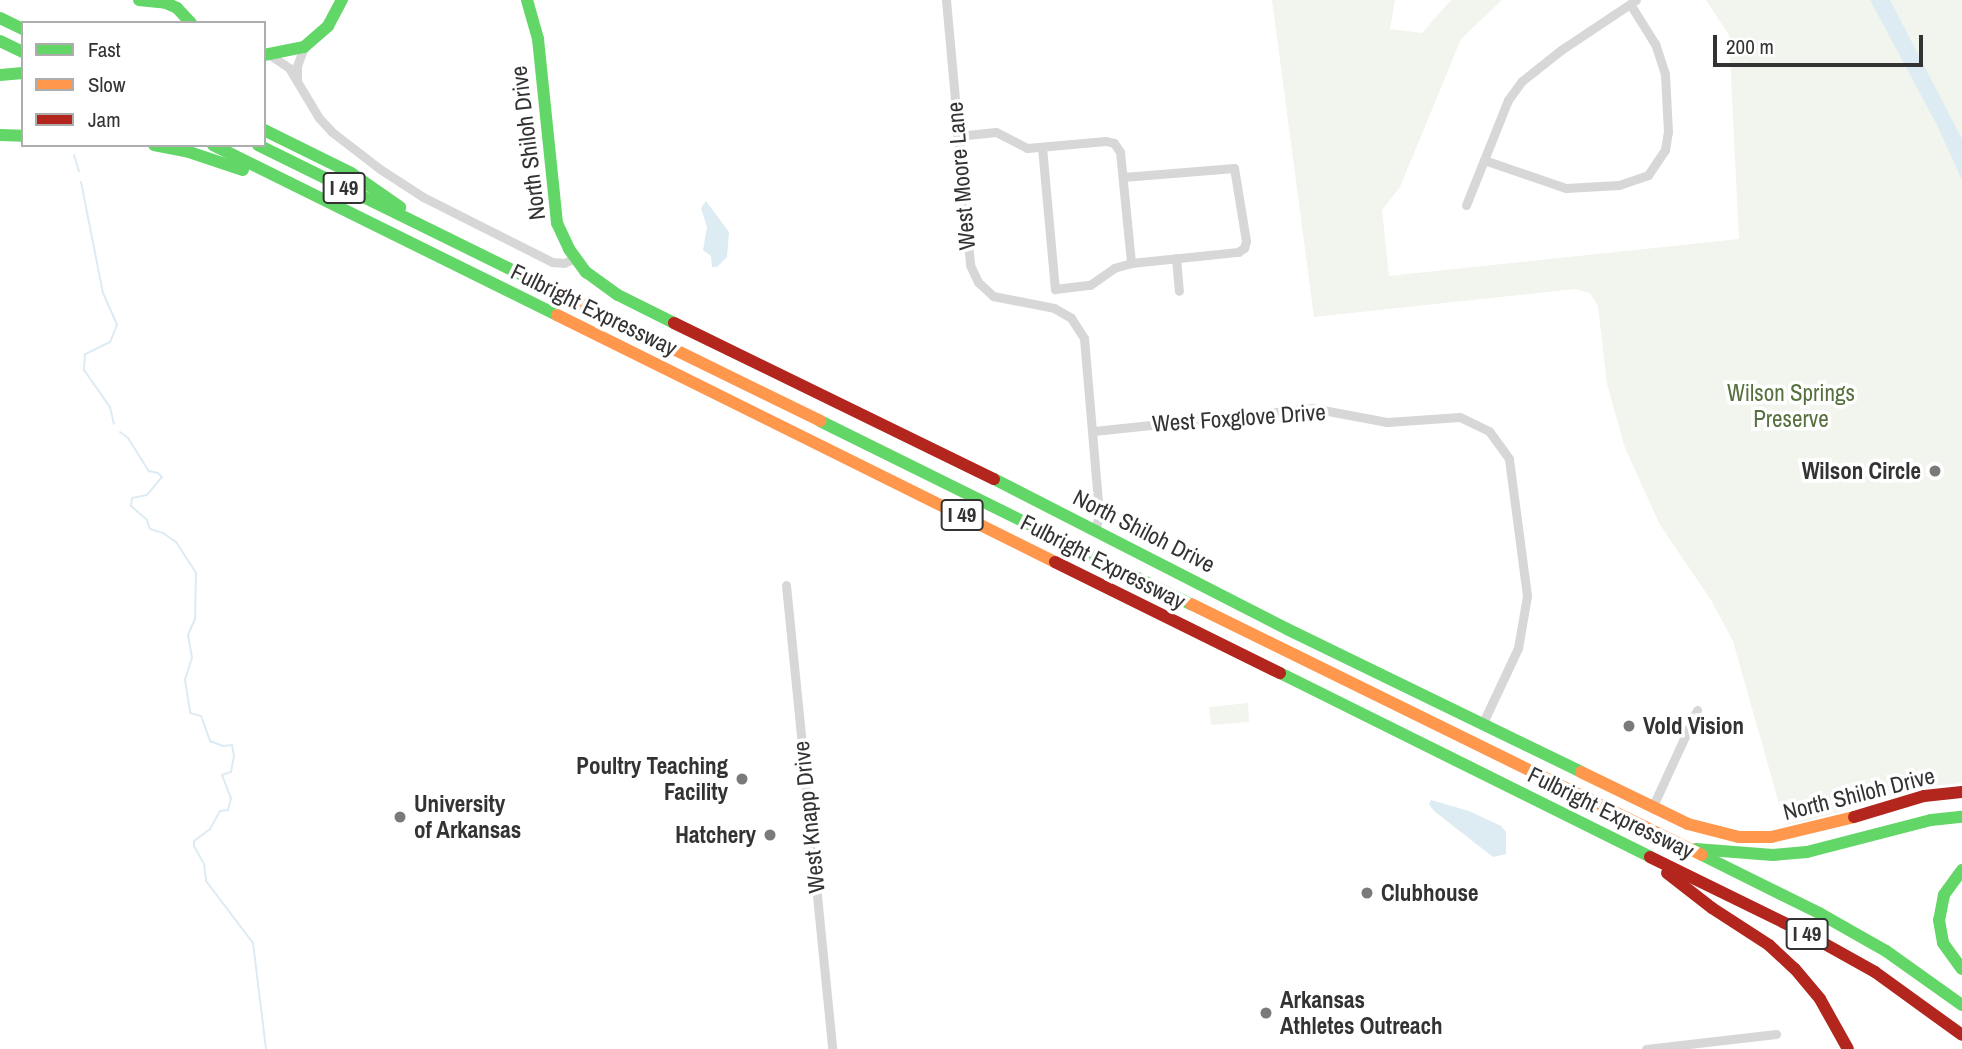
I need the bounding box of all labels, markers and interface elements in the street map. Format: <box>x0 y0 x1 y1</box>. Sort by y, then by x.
legend <box>21 21 266 147</box>
scale bar <box>1717 21 1927 65</box>
text: 200 m <box>1726 32 1774 61</box>
text: Fast <box>88 35 121 64</box>
street label: North Shiloh Drive <box>505 64 551 222</box>
text: Slow <box>88 70 125 99</box>
street label: West Moore Lane <box>941 101 981 251</box>
text: Jam <box>88 105 121 134</box>
road number: I 49 <box>321 170 367 206</box>
street label: Fulbright Expressway <box>506 258 682 362</box>
park label: Wilson Springs Preserve <box>1727 379 1855 433</box>
street label: West Foxglove Drive <box>1151 398 1327 438</box>
place label: Wilson Circle <box>1802 457 1921 485</box>
marker: Wilson Circle <box>1927 463 1943 479</box>
street label: North Shiloh Drive <box>1069 483 1219 579</box>
road number: I 49 <box>939 498 985 532</box>
street label: Fulbright Expressway <box>1016 509 1190 615</box>
place label: Vold Vision <box>1643 712 1744 740</box>
marker: Vold Vision <box>1621 718 1637 734</box>
street label: West Knapp Drive <box>787 740 831 894</box>
place label: Poultry Teaching Facility <box>576 752 728 806</box>
street label: Fulbright Expressway <box>1523 761 1699 865</box>
street label: North Shiloh Drive <box>1780 762 1938 826</box>
marker: Poultry Teaching Facility <box>734 771 750 787</box>
place label: University of Arkansas <box>414 790 522 844</box>
marker: University of Arkansas <box>392 809 408 825</box>
place label: Hatchery <box>675 821 756 849</box>
marker: Hatchery <box>762 827 778 843</box>
place label: Clubhouse <box>1381 879 1478 907</box>
marker: Clubhouse <box>1359 885 1375 901</box>
road number: I 49 <box>1784 916 1830 951</box>
place label: Arkansas Athletes Outreach <box>1280 986 1442 1040</box>
marker: Arkansas Athletes Outreach <box>1258 1005 1274 1021</box>

